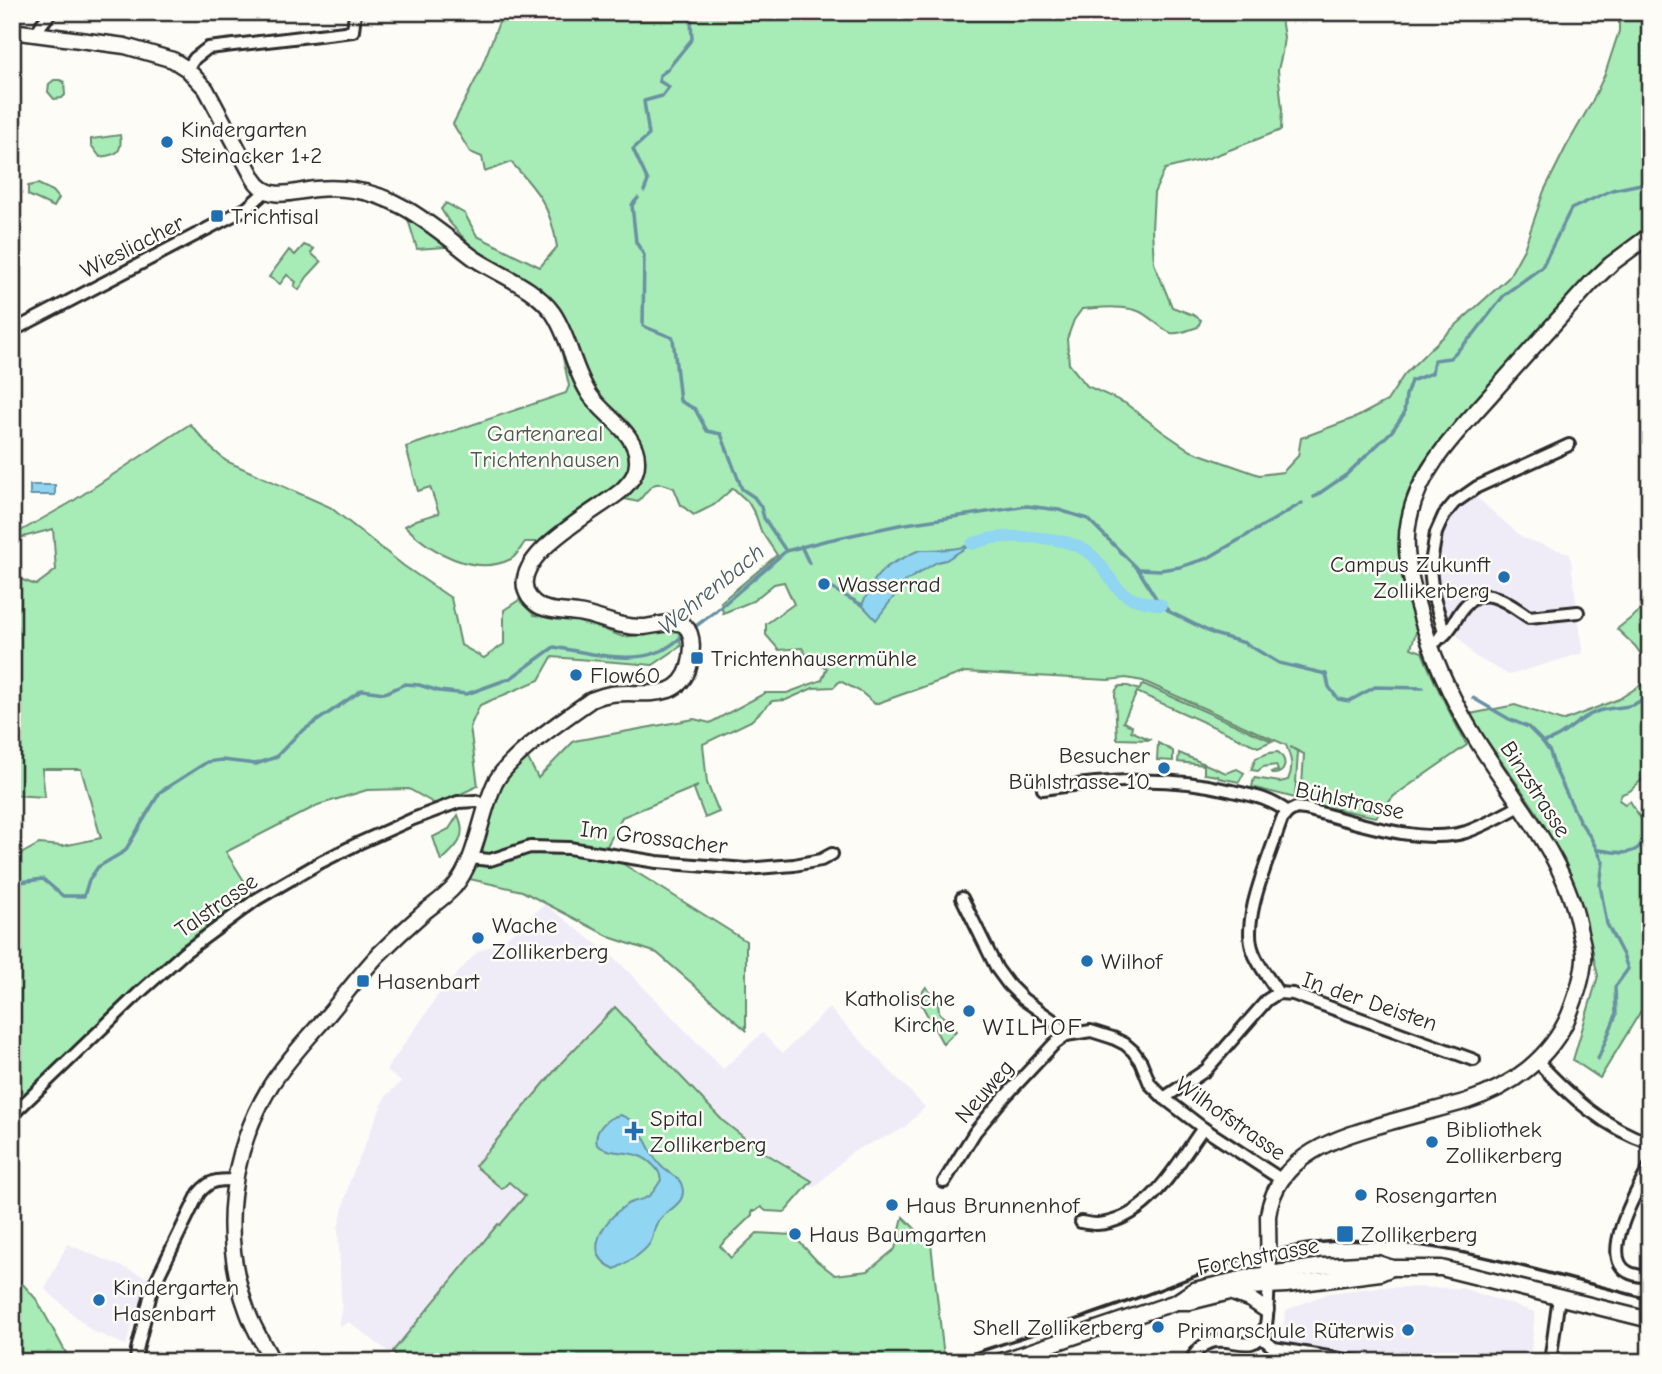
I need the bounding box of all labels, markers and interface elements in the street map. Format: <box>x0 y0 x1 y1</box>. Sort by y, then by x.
place label: Kindergarten Steinacker 1+2 <box>181 116 322 169</box>
marker: Kindergarten Steinacker 1+2 <box>159 134 175 150</box>
place label: Trichtisal <box>231 203 319 230</box>
street label: Wiesliacher <box>76 208 189 284</box>
marker: Trichtisal <box>209 208 225 224</box>
park label: Gartenareal Trichtenhausen <box>470 420 620 473</box>
water label: Wehrenbach <box>652 538 770 640</box>
place label: Campus Zukunft Zollikerberg <box>1330 551 1491 604</box>
marker: Campus Zukunft Zollikerberg <box>1496 569 1512 585</box>
place label: Wasserrad <box>838 571 941 598</box>
marker: Wasserrad <box>816 576 832 592</box>
place label: Trichtenhausermühle <box>711 645 917 672</box>
marker: Trichtenhausermühle <box>689 650 705 666</box>
place label: Flow60 <box>590 662 661 689</box>
marker: Flow60 <box>568 667 584 683</box>
street label: Binzstrasse <box>1494 736 1577 843</box>
place label: Besucher Bühlstrasse 10 <box>1009 742 1151 795</box>
marker: Besucher Bühlstrasse 10 <box>1156 760 1172 776</box>
street label: Bühlstrasse <box>1293 776 1407 825</box>
street label: Im Grossacher <box>579 815 730 860</box>
street label: Talstrasse <box>170 867 263 943</box>
place label: Wache Zollikerberg <box>492 912 609 965</box>
marker: Wache Zollikerberg <box>470 930 486 946</box>
place label: Wilhof <box>1101 948 1164 975</box>
marker: Wilhof <box>1079 953 1095 969</box>
street label: In der Deisten <box>1299 966 1441 1037</box>
place label: Hasenbart <box>377 968 481 995</box>
marker: Hasenbart <box>355 973 371 989</box>
place label: Katholische Kirche <box>844 985 955 1038</box>
marker: Katholische Kirche <box>961 1003 977 1019</box>
district label: WILHOF <box>983 1013 1083 1041</box>
street label: Neuweg <box>949 1054 1019 1129</box>
street label: Wilhofstrasse <box>1170 1071 1291 1166</box>
place label: Spital Zollikerberg <box>650 1105 767 1158</box>
place label: Bibliothek Zollikerberg <box>1446 1116 1563 1169</box>
marker: Spital Zollikerberg <box>624 1121 644 1141</box>
marker: Bibliothek Zollikerberg <box>1424 1134 1440 1150</box>
place label: Rosengarten <box>1375 1182 1498 1209</box>
marker: Rosengarten <box>1353 1187 1369 1203</box>
place label: Haus Brunnenhof <box>906 1192 1081 1219</box>
marker: Haus Brunnenhof <box>884 1197 900 1213</box>
place label: Haus Baumgarten <box>809 1221 987 1248</box>
place label: Zollikerberg <box>1361 1221 1478 1248</box>
marker: Zollikerberg <box>1335 1224 1355 1244</box>
marker: Haus Baumgarten <box>787 1226 803 1242</box>
street label: Forchstrasse <box>1195 1231 1321 1282</box>
place label: Kindergarten Hasenbart <box>113 1274 239 1327</box>
marker: Kindergarten Hasenbart <box>91 1292 107 1308</box>
place label: Shell Zollikerberg <box>973 1314 1144 1341</box>
place label: Primarschule Rüterwis <box>1177 1317 1394 1344</box>
marker: Shell Zollikerberg <box>1150 1319 1166 1335</box>
marker: Primarschule Rüterwis <box>1400 1322 1416 1338</box>

